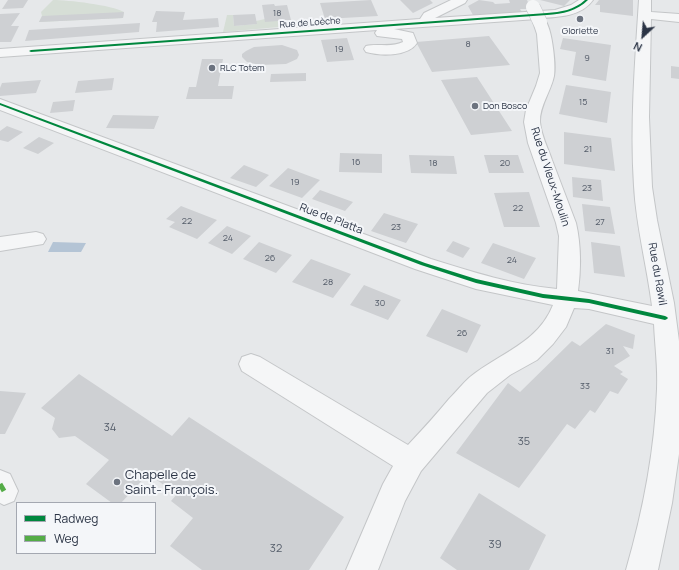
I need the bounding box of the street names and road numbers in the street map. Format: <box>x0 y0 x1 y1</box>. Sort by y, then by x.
street label: Rue de Loèche <box>279 15 341 31</box>
street label: Rue du Vieux-Moulin <box>528 126 572 228</box>
street label: Rue de Platta <box>297 201 365 237</box>
street label: Rue du Rawil <box>645 241 669 307</box>

